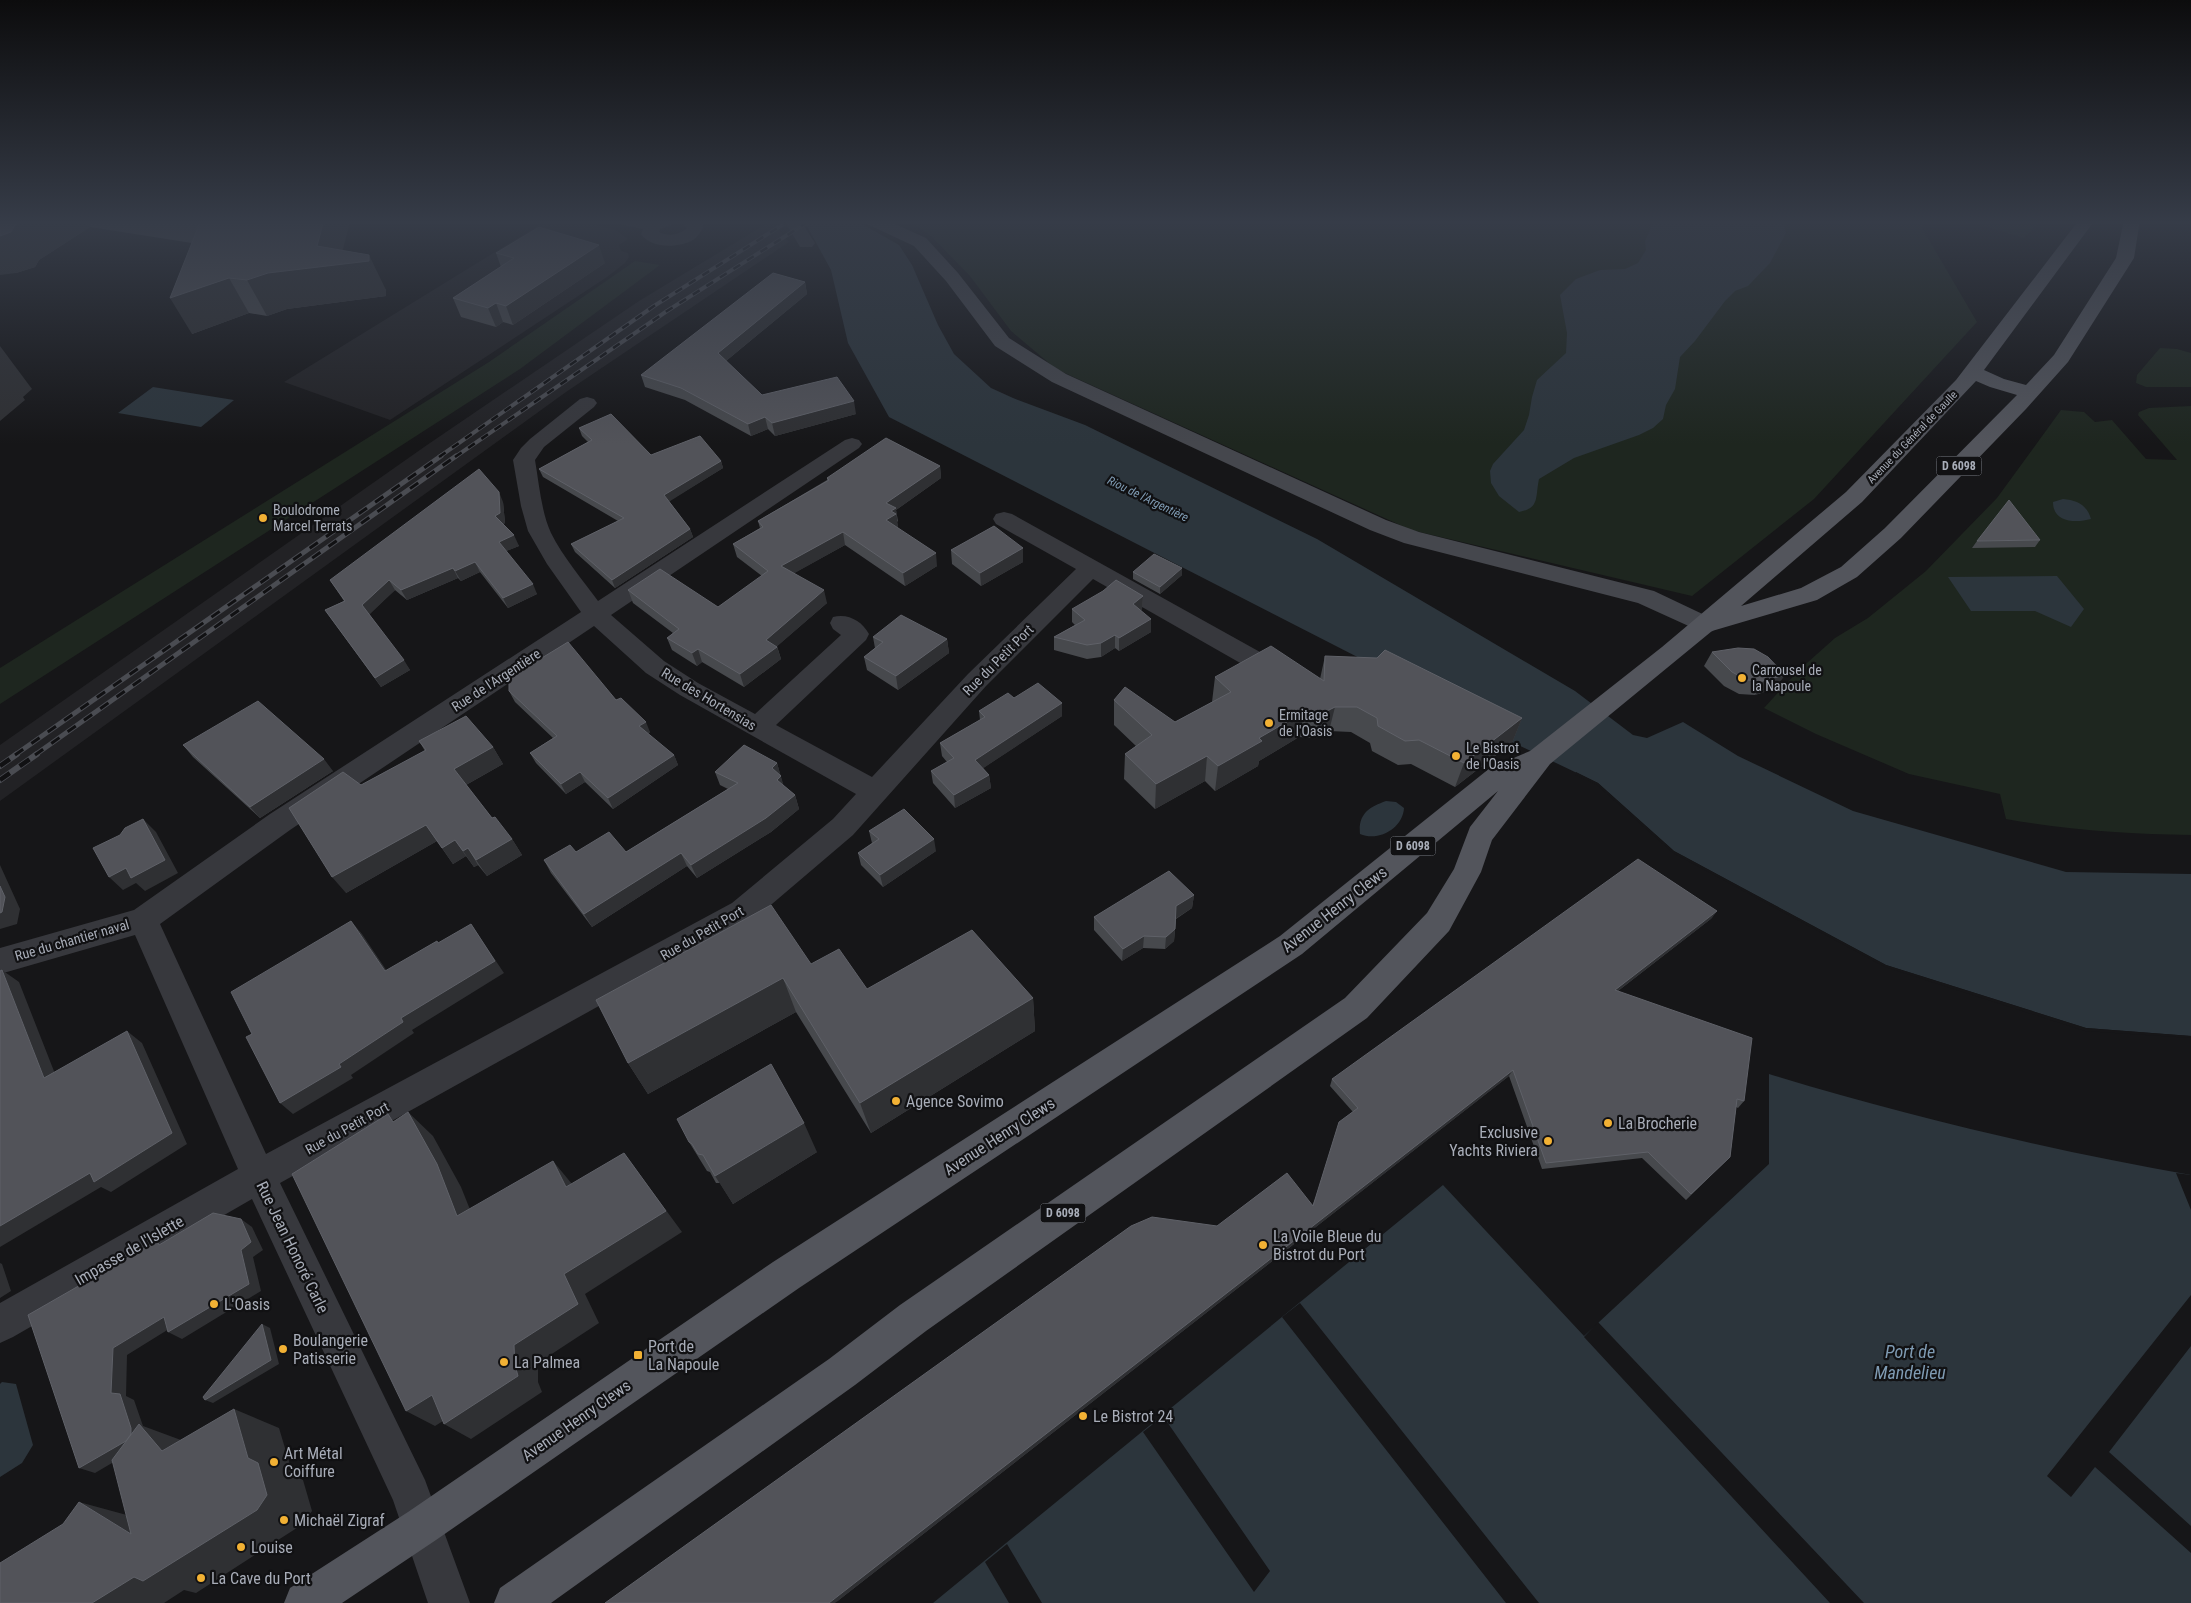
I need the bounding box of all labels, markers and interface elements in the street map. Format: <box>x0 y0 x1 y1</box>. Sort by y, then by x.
street label: Avenue du Général de Gaulle <box>1865 388 1960 486</box>
road number: D 6098 <box>1936 456 1982 476</box>
water label: Riou de l'Argentière <box>1105 473 1191 525</box>
place label: Boulodrome Marcel Terrats <box>273 502 352 534</box>
marker: Boulodrome Marcel Terrats <box>257 512 269 524</box>
street label: Rue du Petit Port <box>959 621 1037 699</box>
street label: Rue de l'Argentière <box>449 645 544 715</box>
place label: Carrousel de la Napoule <box>1752 662 1822 694</box>
street label: Rue des Hortensias <box>659 664 759 734</box>
marker: Carrousel de la Napoule <box>1736 672 1748 684</box>
place label: Ermitage de l'Oasis <box>1279 707 1332 739</box>
marker: Ermitage de l'Oasis <box>1263 717 1275 729</box>
place label: Le Bistrot de l'Oasis <box>1466 740 1519 772</box>
marker: Le Bistrot de l'Oasis <box>1450 750 1462 762</box>
road number: D 6098 <box>1390 836 1436 856</box>
street label: Avenue Henry Clews <box>1278 862 1391 956</box>
street label: Rue du Petit Port <box>658 903 746 963</box>
street label: Rue du chantier naval <box>13 916 131 964</box>
place label: Agence Sovimo <box>906 1092 1004 1111</box>
street label: Avenue Henry Clews <box>940 1094 1058 1179</box>
marker: Agence Sovimo <box>890 1095 902 1107</box>
street label: Rue du Petit Port <box>302 1098 392 1158</box>
place label: La Brocherie <box>1618 1114 1697 1133</box>
marker: La Brocherie <box>1602 1117 1614 1129</box>
place label: Exclusive Yachts Riviera <box>1449 1123 1538 1160</box>
marker: Exclusive Yachts Riviera <box>1542 1135 1554 1147</box>
street label: Rue Jean Honoré Carle <box>252 1178 333 1316</box>
road number: D 6098 <box>1040 1204 1086 1222</box>
street label: Impasse de l'Islette <box>72 1212 187 1289</box>
place label: La Voile Bleue du Bistrot du Port <box>1273 1227 1382 1264</box>
marker: La Voile Bleue du Bistrot du Port <box>1257 1239 1269 1251</box>
place label: L'Oasis <box>224 1295 270 1314</box>
marker: L'Oasis <box>208 1298 220 1310</box>
place label: Boulangerie Patisserie <box>293 1331 368 1368</box>
place label: Port de La Napoule <box>648 1337 719 1374</box>
water label: Port de Mandelieu <box>1874 1341 1946 1383</box>
marker: Boulangerie Patisserie <box>277 1343 289 1355</box>
marker: Port de La Napoule <box>632 1349 644 1361</box>
place label: La Palmea <box>514 1353 580 1372</box>
marker: La Palmea <box>498 1356 510 1368</box>
street label: Avenue Henry Clews <box>518 1376 634 1465</box>
place label: Le Bistrot 24 <box>1093 1407 1173 1426</box>
marker: Le Bistrot 24 <box>1077 1410 1089 1422</box>
place label: Art Métal Coiffure <box>284 1444 343 1481</box>
marker: Art Métal Coiffure <box>268 1456 280 1468</box>
place label: Michaël Zigraf <box>294 1511 385 1530</box>
marker: Michaël Zigraf <box>278 1514 290 1526</box>
place label: Louise <box>251 1538 293 1557</box>
marker: Louise <box>235 1541 247 1553</box>
place label: La Cave du Port <box>211 1569 311 1588</box>
marker: La Cave du Port <box>195 1572 207 1584</box>

